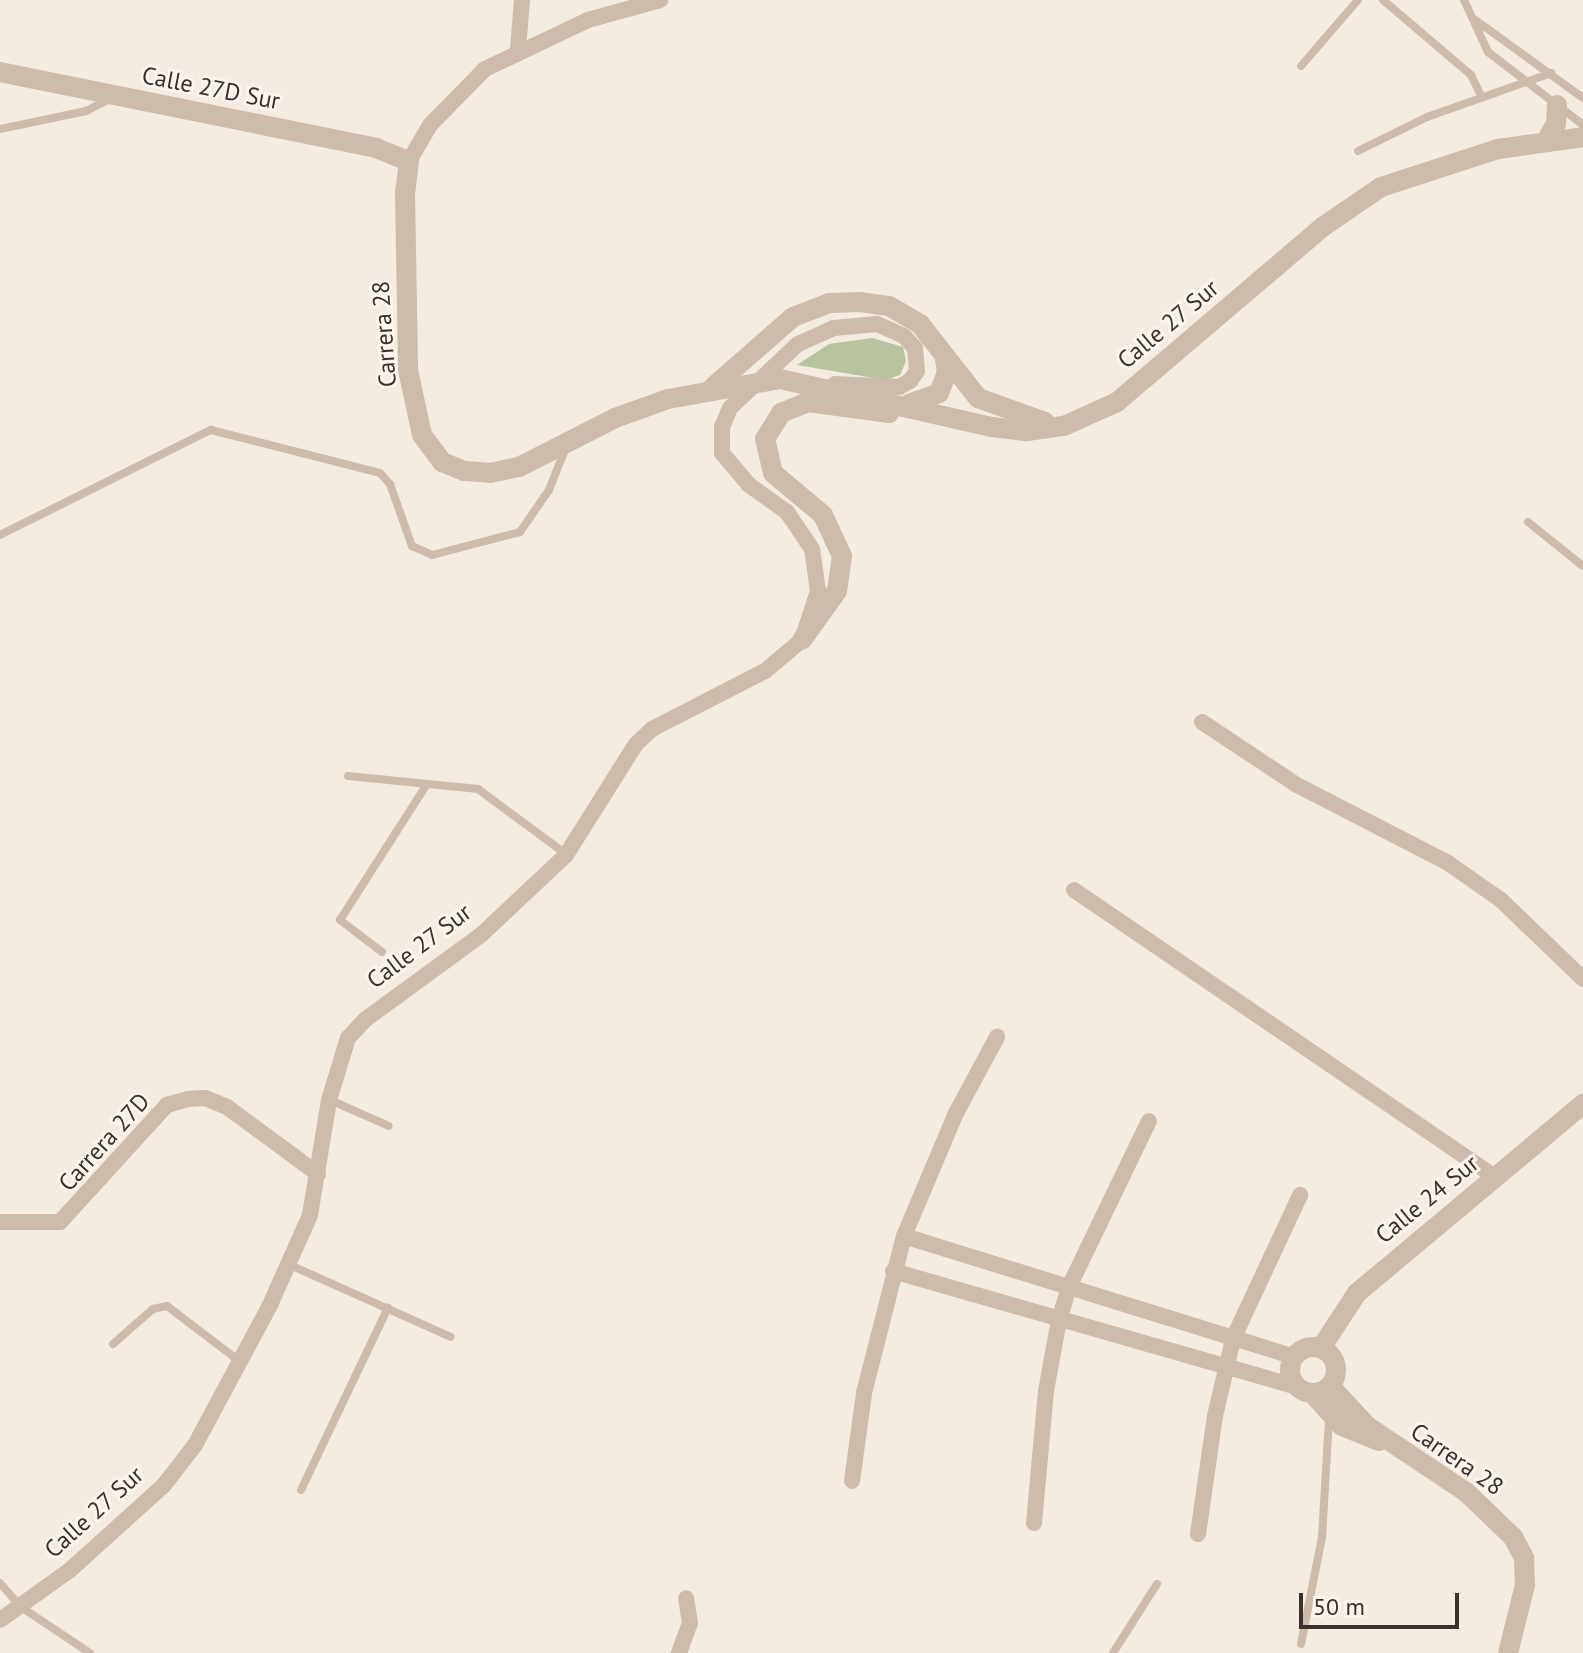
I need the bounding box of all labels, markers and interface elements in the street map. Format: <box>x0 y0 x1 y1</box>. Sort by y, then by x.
street label: Calle 27D Sur <box>140 61 282 115</box>
street label: Calle 27 Sur <box>1111 273 1225 375</box>
street label: Carrera 28 <box>366 280 402 388</box>
street label: Calle 27 Sur <box>361 897 477 995</box>
street label: Carrera 27D <box>52 1087 156 1197</box>
street label: Calle 24 Sur <box>1370 1149 1484 1249</box>
street label: Carrera 28 <box>1405 1417 1509 1501</box>
street label: Calle 27 Sur <box>38 1460 150 1564</box>
scale bar <box>1303 1577 1463 1627</box>
text: 50 m <box>1313 1591 1365 1622</box>

